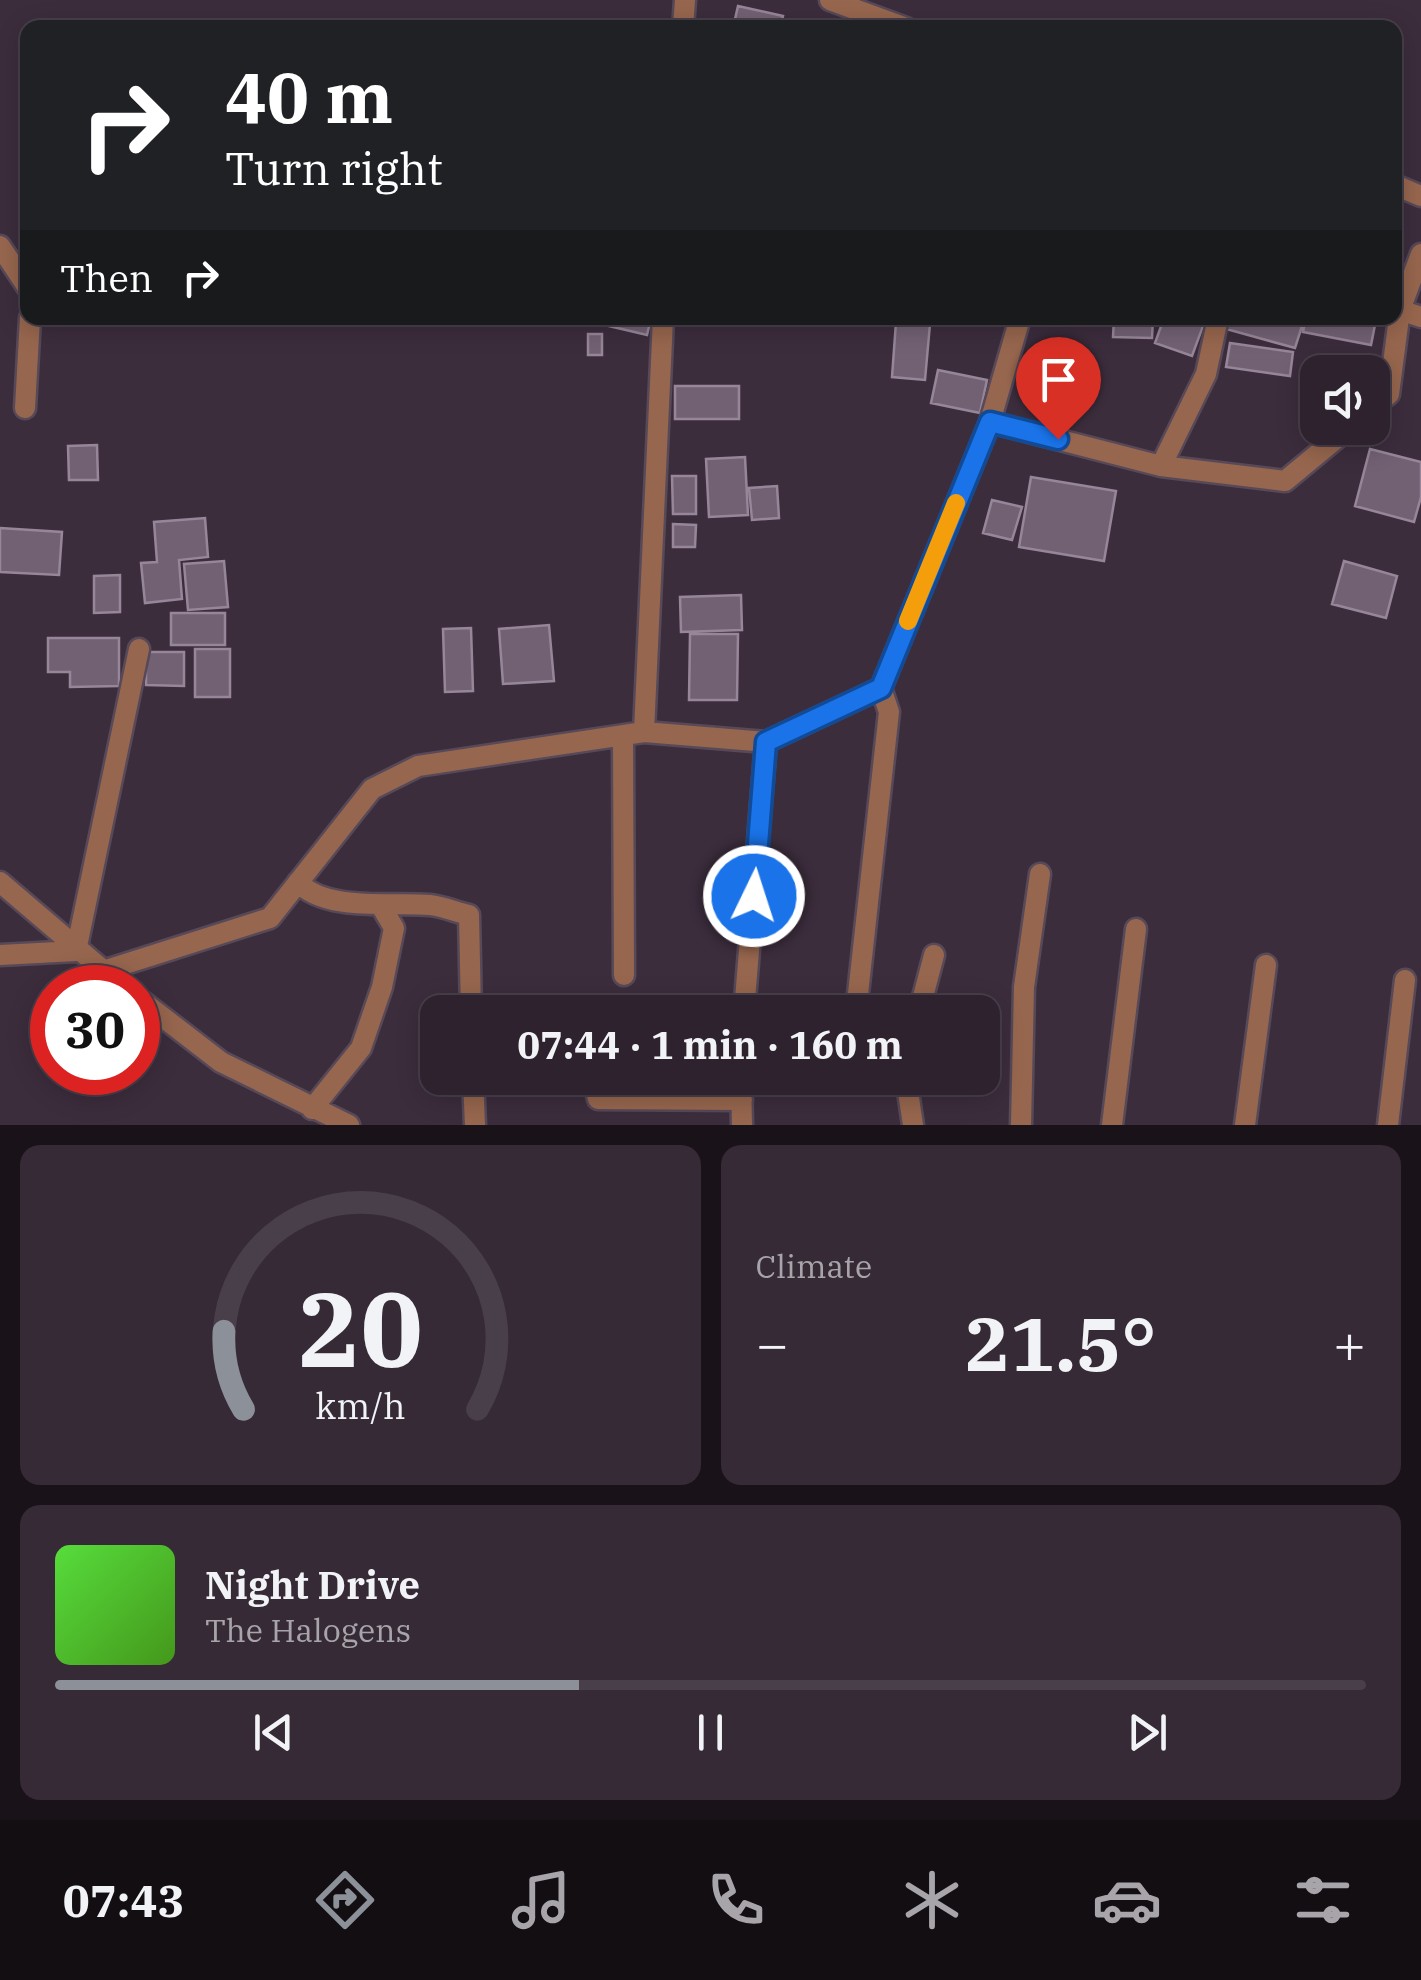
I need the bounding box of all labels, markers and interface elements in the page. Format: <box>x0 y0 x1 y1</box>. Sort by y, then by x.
text: 40 m <box>225 51 393 142</box>
icon: right <box>60 60 190 190</box>
text: Turn right <box>225 139 443 197</box>
icon: right <box>173 250 228 305</box>
text: Then <box>60 253 153 302</box>
pin <box>1016 337 1101 440</box>
icon: arrive <box>1031 352 1086 407</box>
map controls <box>1300 355 1390 445</box>
button: sound <box>1300 355 1390 445</box>
position arrow <box>702 844 806 948</box>
speed limit sign: 30 <box>30 965 160 1095</box>
text: 07:44 · 1 min · 160 m <box>517 1020 903 1069</box>
text: Climate <box>756 1245 872 1287</box>
text: 20 <box>298 1260 423 1396</box>
text: 21.5° <box>965 1294 1156 1392</box>
text: − <box>756 1308 789 1379</box>
text: + <box>1333 1308 1366 1379</box>
text: km/h <box>315 1382 405 1429</box>
text: Night Drive <box>205 1560 420 1609</box>
text: The Halogens <box>205 1609 411 1651</box>
icon: previous <box>246 1705 301 1760</box>
icon: pause <box>683 1705 738 1760</box>
icon: next <box>1120 1705 1175 1760</box>
icon: directions <box>310 1865 380 1935</box>
icon: music <box>506 1865 576 1935</box>
icon: phone <box>701 1865 771 1935</box>
icon: climate <box>897 1865 967 1935</box>
icon: car <box>1092 1865 1162 1935</box>
icon: filters <box>1288 1865 1358 1935</box>
text: 07:43 <box>63 1871 184 1929</box>

